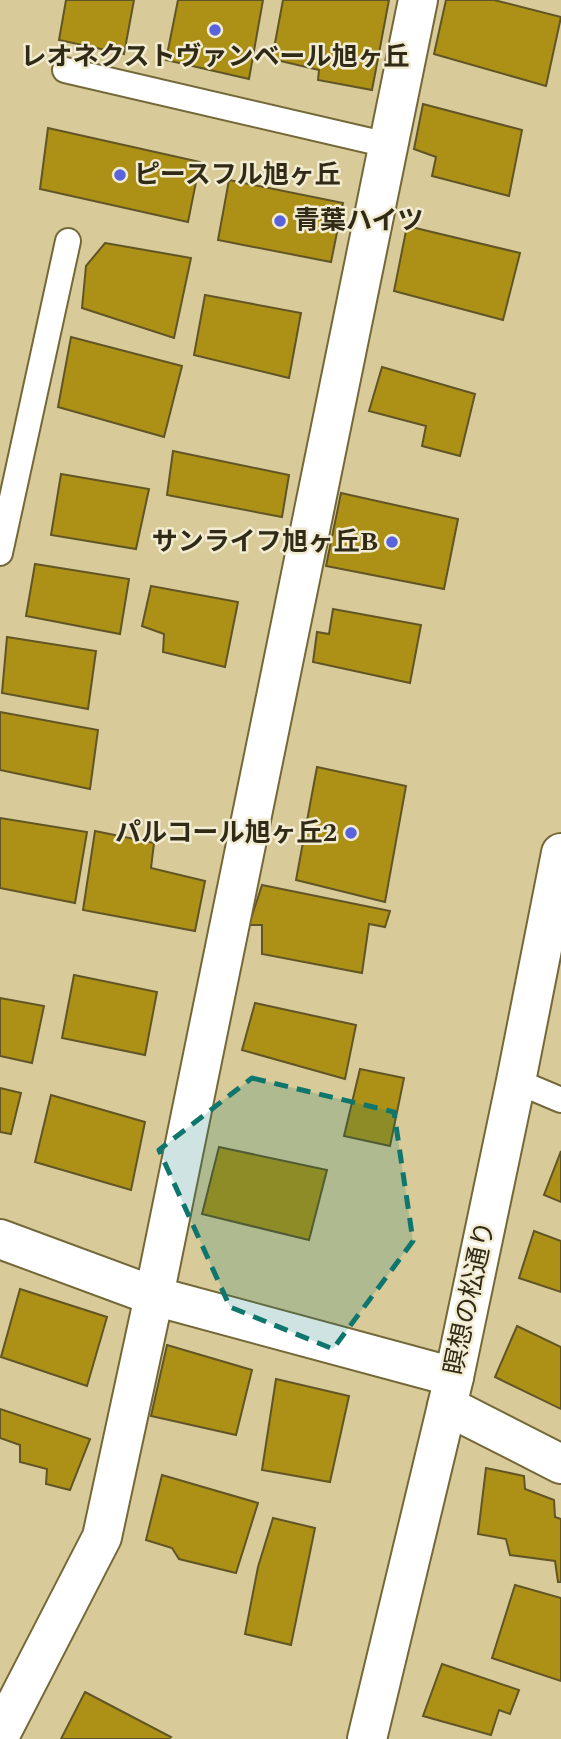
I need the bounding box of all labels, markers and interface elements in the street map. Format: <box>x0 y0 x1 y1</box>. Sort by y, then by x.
marker: レオネクストヴァンベール旭ヶ丘 <box>207 22 223 38</box>
place label: レオネクストヴァンベール旭ヶ丘 <box>20 37 410 77</box>
place label: ピースフル旭ヶ丘 <box>134 155 341 195</box>
marker: ピースフル旭ヶ丘 <box>112 167 128 183</box>
place label: 青葉ハイツ <box>294 201 423 241</box>
marker: 青葉ハイツ <box>272 213 288 229</box>
place label: サンライフ旭ヶ丘B <box>152 522 378 562</box>
marker: サンライフ旭ヶ丘B <box>384 534 400 550</box>
place label: パルコール旭ヶ丘2 <box>115 813 337 853</box>
marker: パルコール旭ヶ丘2 <box>343 825 359 841</box>
street label: 瞑想の松通り <box>434 1218 506 1378</box>

